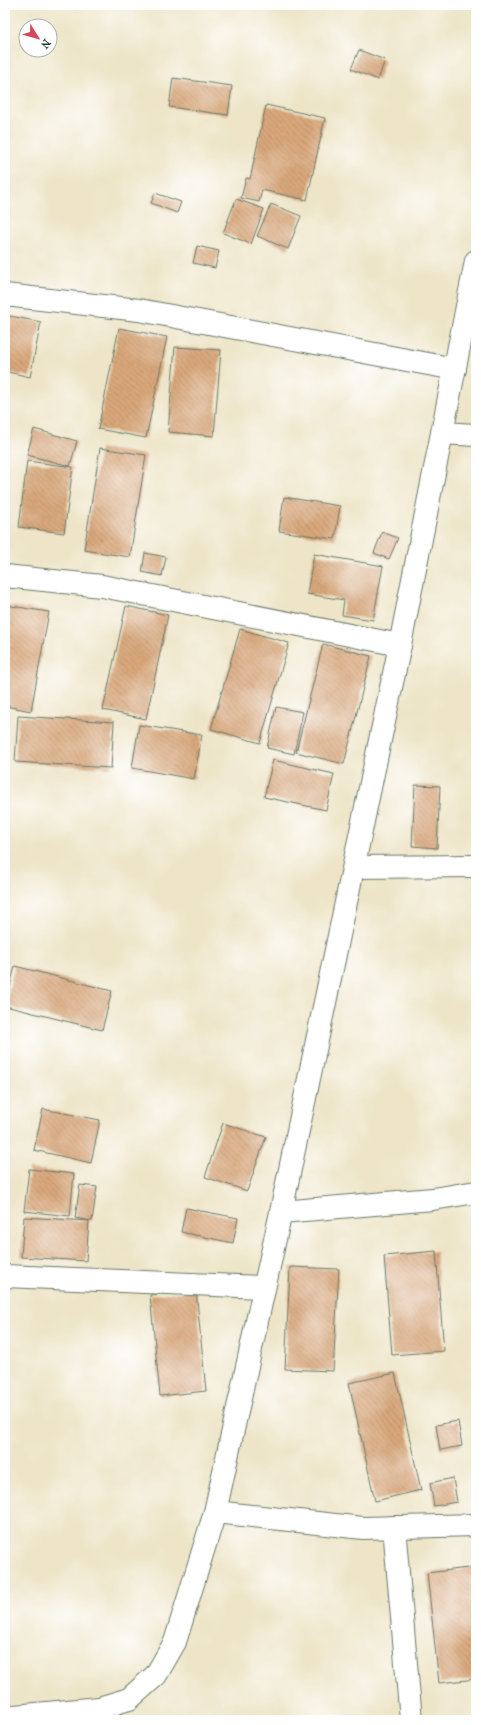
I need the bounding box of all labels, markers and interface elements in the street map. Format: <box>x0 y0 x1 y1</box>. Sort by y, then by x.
north arrow <box>18 18 58 58</box>
text: N <box>37 36 53 51</box>

